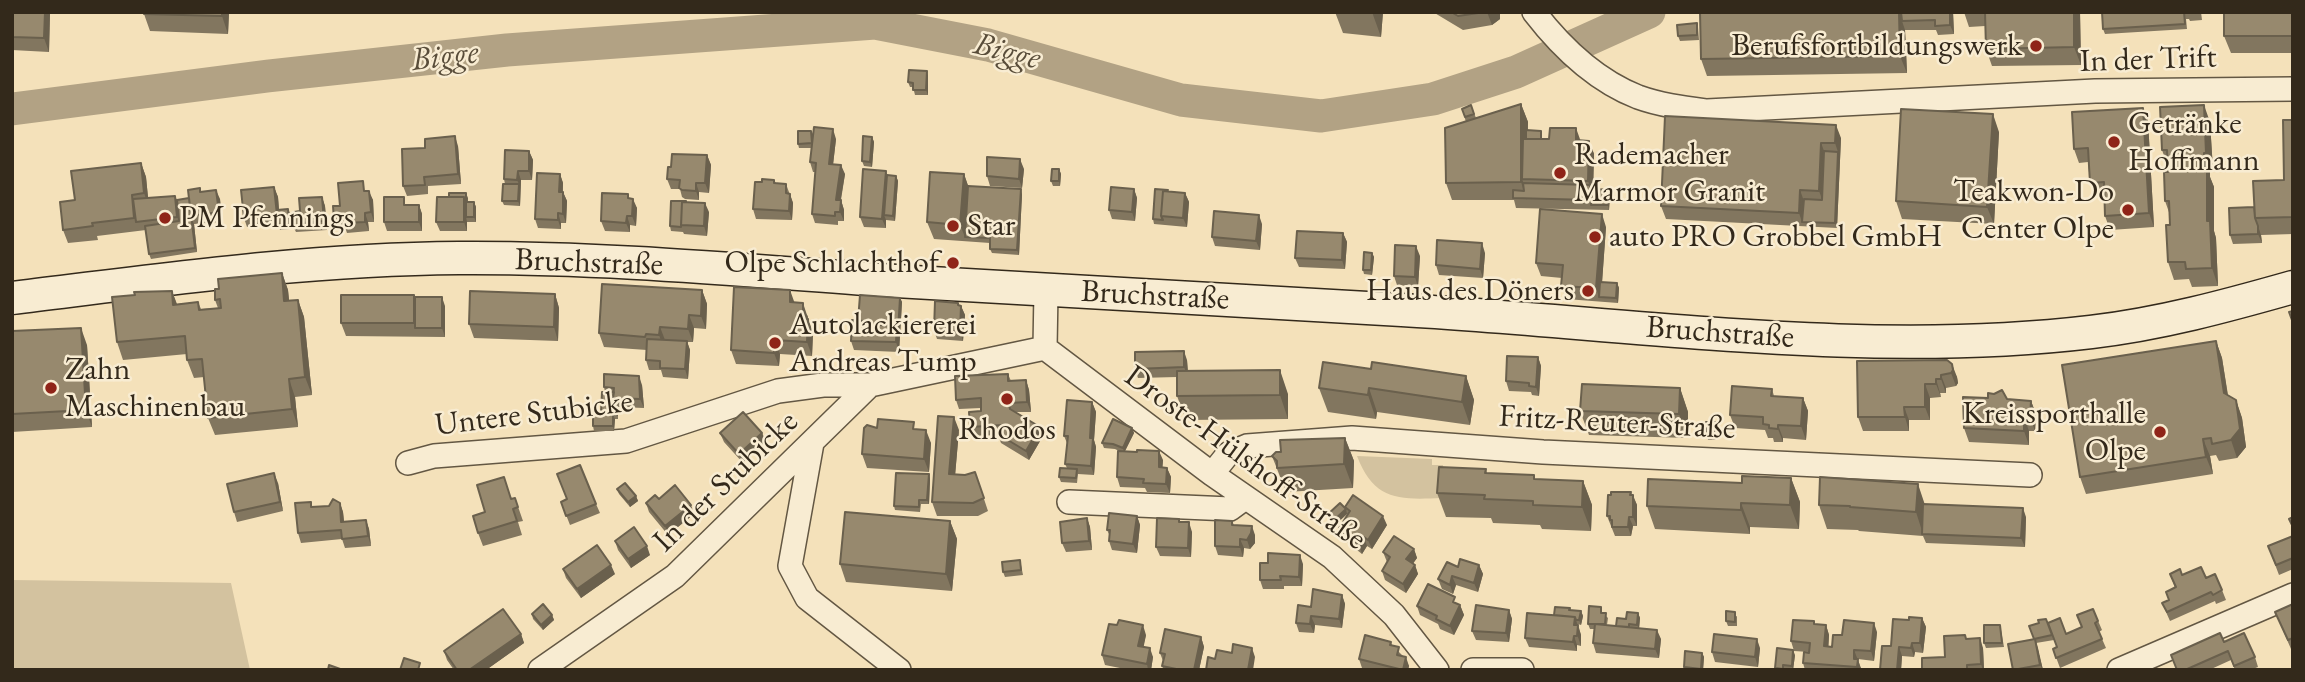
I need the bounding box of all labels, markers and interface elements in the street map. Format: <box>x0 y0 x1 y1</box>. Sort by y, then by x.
water label: Bigge <box>970 25 1044 79</box>
place label: Berufsfortbildungswerk <box>1731 27 2022 65</box>
water label: Bigge <box>409 33 481 81</box>
marker: Berufsfortbildungswerk <box>2028 38 2044 54</box>
street label: In der Trift <box>2079 38 2217 82</box>
place label: Getränke Hoffmann <box>2128 105 2260 180</box>
marker: Getränke Hoffmann <box>2106 134 2122 150</box>
place label: Rademacher Marmor Granit <box>1574 136 1765 211</box>
marker: Rademacher Marmor Granit <box>1552 165 1568 181</box>
place label: Teakwon-Do Center Olpe <box>1953 173 2114 248</box>
place label: PM Pfennings <box>179 199 354 237</box>
marker: Teakwon-Do Center Olpe <box>2120 202 2136 218</box>
place label: Star <box>967 207 1015 245</box>
marker: PM Pfennings <box>157 210 173 226</box>
marker: Star <box>945 218 961 234</box>
place label: auto PRO Grobbel GmbH <box>1609 218 1942 256</box>
marker: auto PRO Grobbel GmbH <box>1587 229 1603 245</box>
street label: Bruchstraße <box>514 241 664 285</box>
place label: Olpe Schlachthof <box>725 244 939 282</box>
marker: Olpe Schlachthof <box>945 255 961 271</box>
place label: Haus des Döners <box>1366 272 1574 310</box>
street label: Bruchstraße <box>1080 273 1230 319</box>
marker: Haus des Döners <box>1580 283 1596 299</box>
place label: Autolackiererei Andreas Tump <box>789 306 977 381</box>
street label: Bruchstraße <box>1645 309 1795 357</box>
marker: Autolackiererei Andreas Tump <box>767 335 783 351</box>
place label: Zahn Maschinenbau <box>65 351 245 426</box>
street label: Droste-Hülshoff-Straße <box>1117 357 1373 559</box>
marker: Zahn Maschinenbau <box>43 380 59 396</box>
street label: Untere Stubicke <box>433 383 635 445</box>
marker: Rhodos <box>999 391 1015 407</box>
place label: Kreissporthalle Olpe <box>1962 395 2146 470</box>
street label: Fritz-Reuter-Straße <box>1498 398 1736 448</box>
street label: In der Stubicke <box>646 403 806 561</box>
place label: Rhodos <box>958 411 1056 449</box>
marker: Kreissporthalle Olpe <box>2152 424 2168 440</box>

